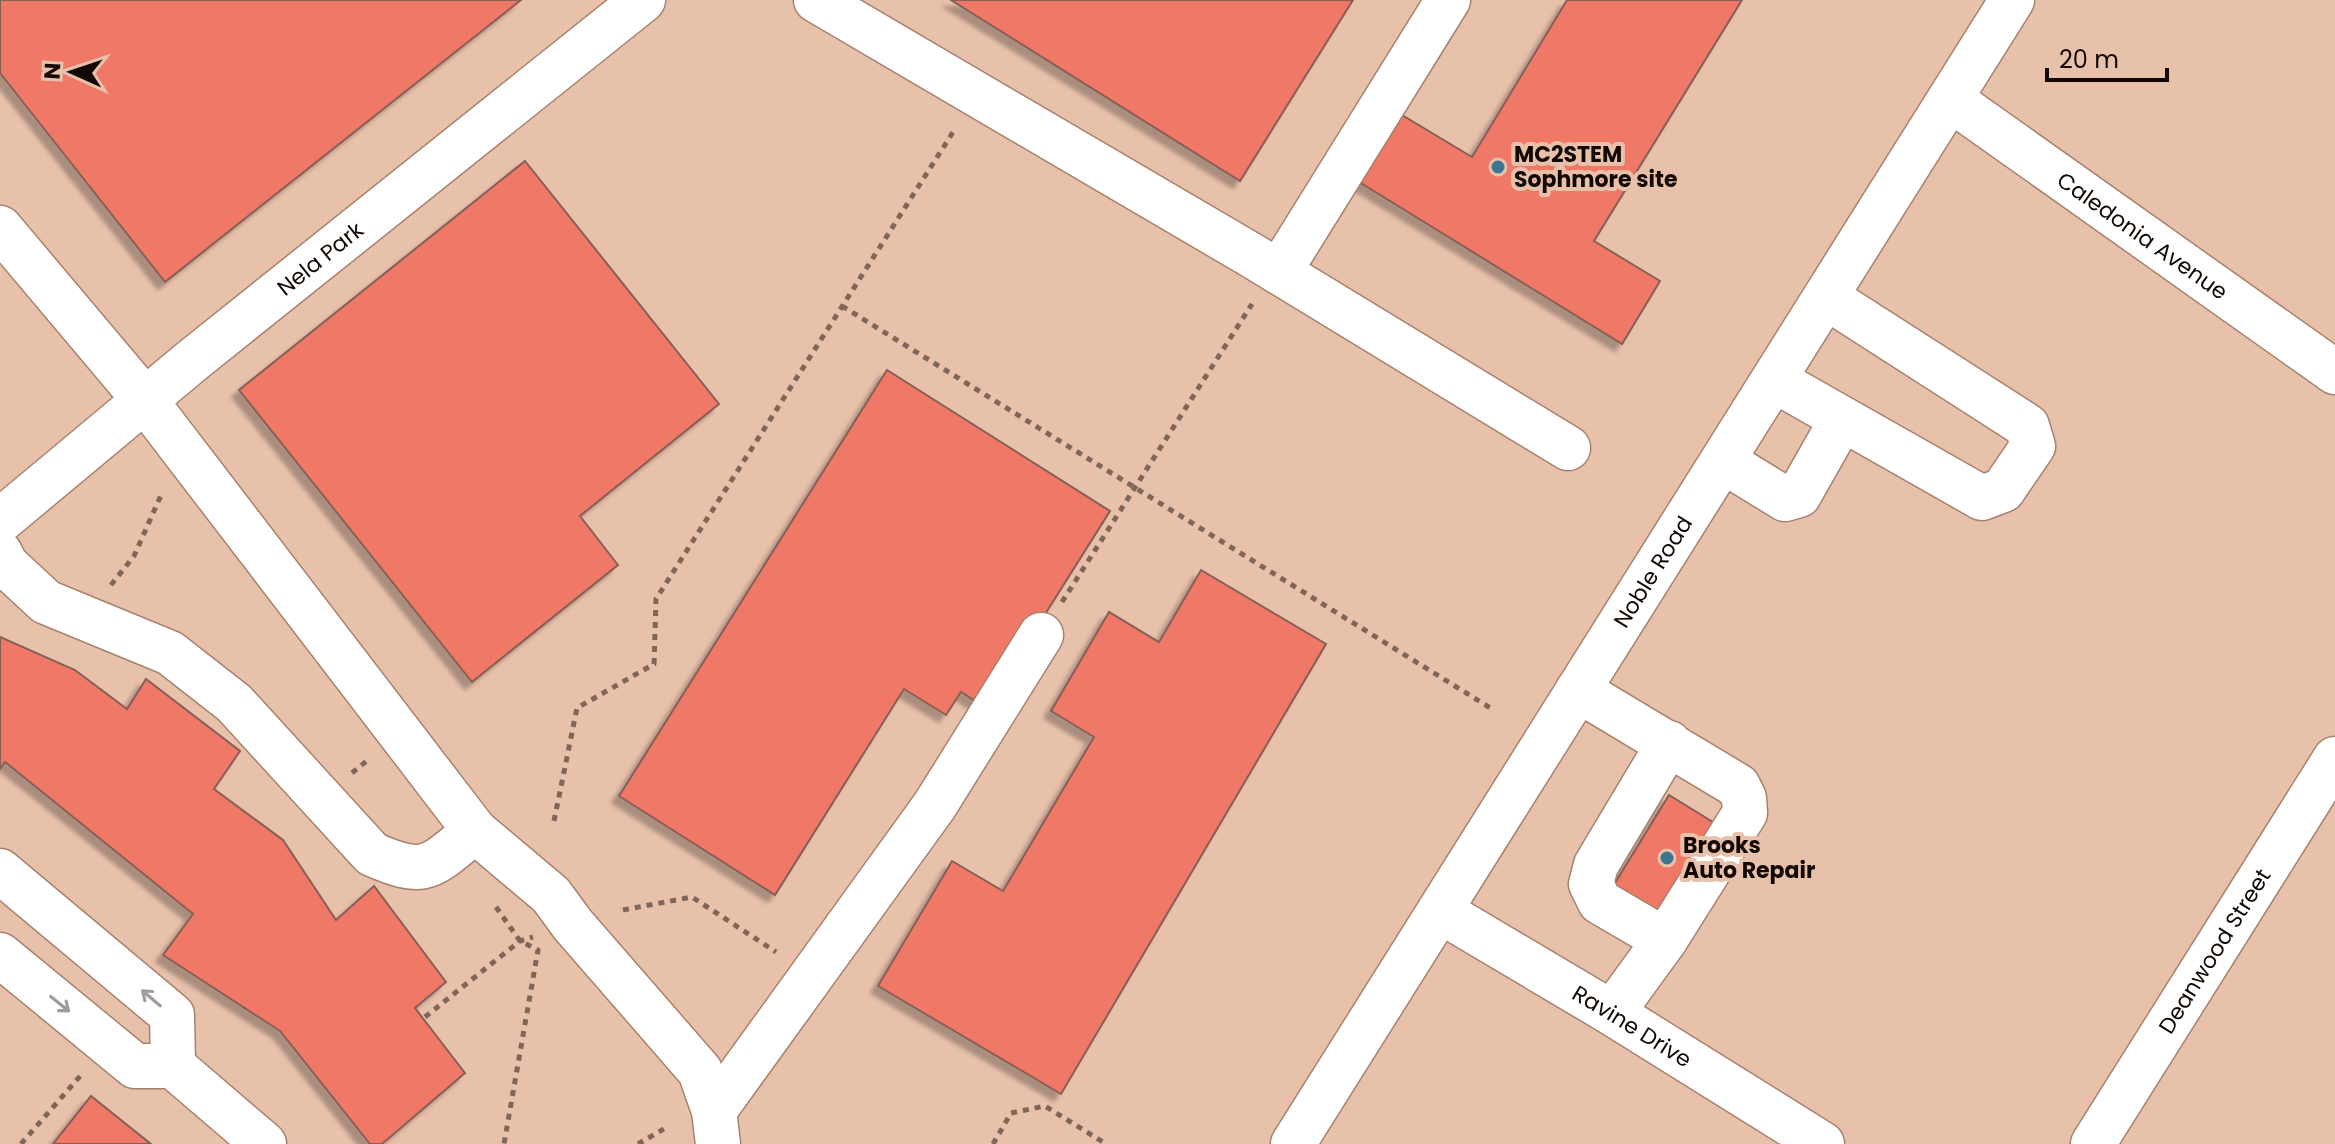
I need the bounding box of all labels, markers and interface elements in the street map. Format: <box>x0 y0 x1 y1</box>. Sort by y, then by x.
north arrow <box>32 32 112 112</box>
scale bar <box>2047 32 2167 82</box>
text: 20 m <box>2059 43 2119 76</box>
text: N <box>37 62 68 80</box>
place label: MC2STEM Sophmore site <box>1514 139 1678 195</box>
marker: MC2STEM Sophmore site <box>1489 158 1507 176</box>
street label: Caledonia Avenue <box>2051 165 2234 307</box>
street label: Nela Park <box>271 214 371 303</box>
street label: Noble Road <box>1606 510 1700 634</box>
place label: Brooks Auto Repair <box>1683 830 1815 886</box>
marker: Brooks Auto Repair <box>1658 849 1676 867</box>
street label: Deanwood Street <box>2151 863 2278 1040</box>
street label: Ravine Drive <box>1567 978 1698 1075</box>
one-way arrow <box>142 989 162 1007</box>
one-way arrow <box>50 995 71 1013</box>

